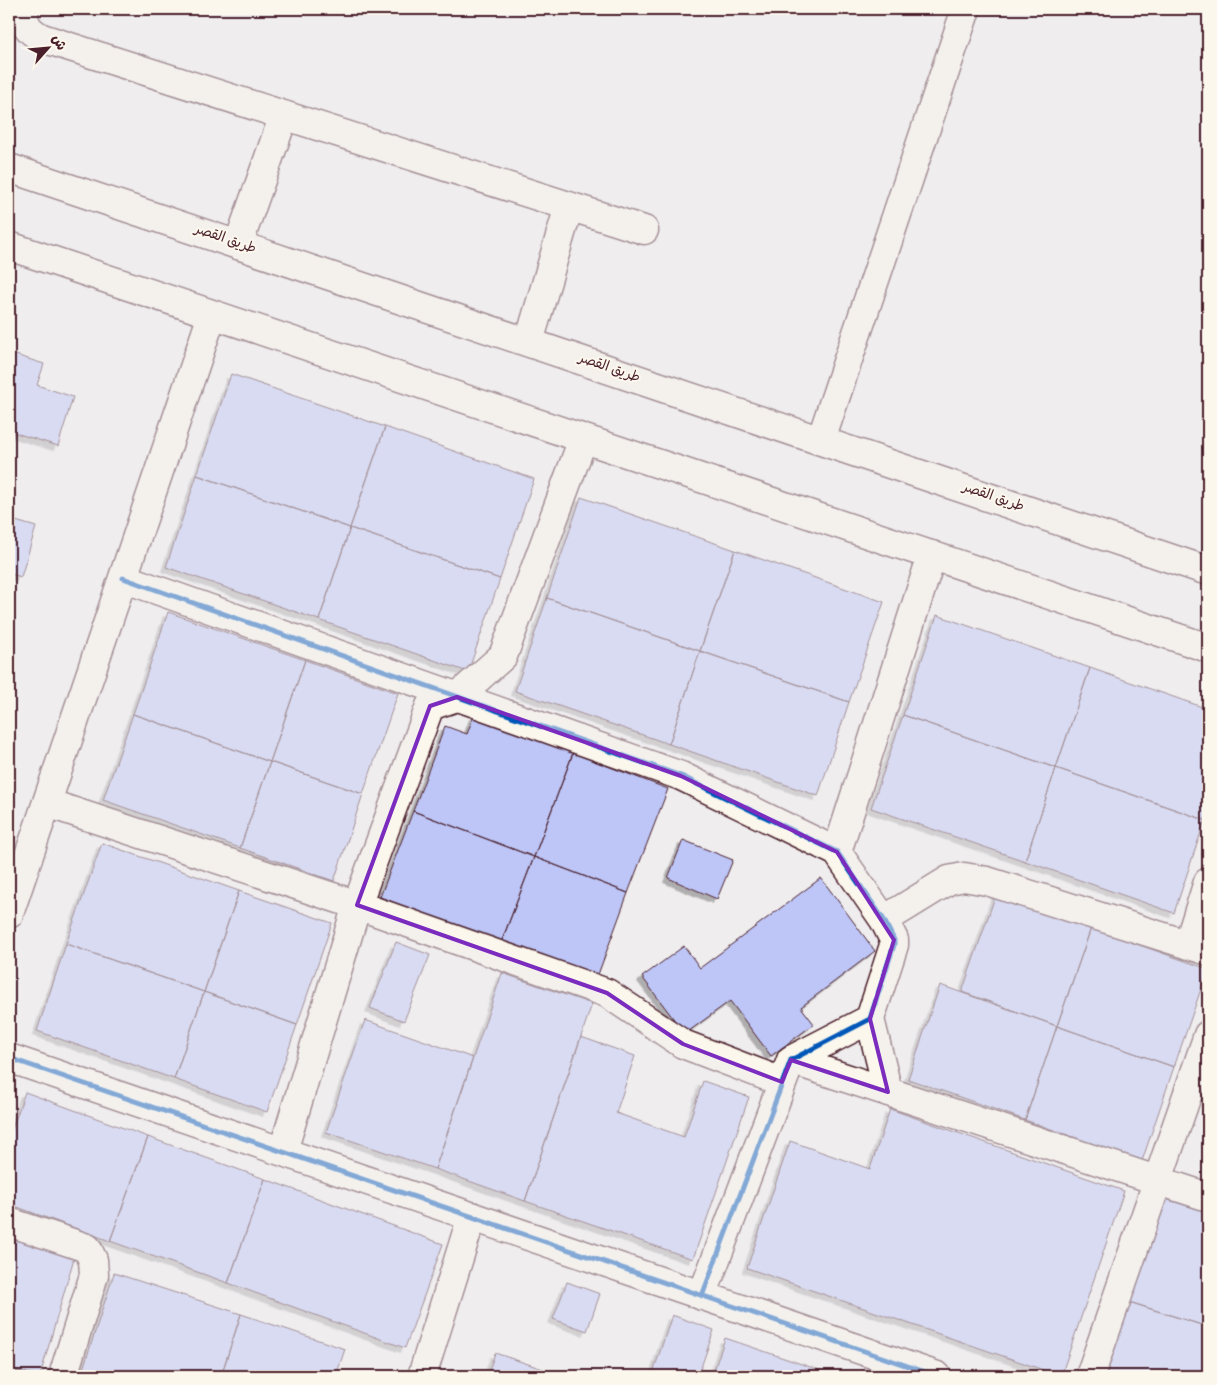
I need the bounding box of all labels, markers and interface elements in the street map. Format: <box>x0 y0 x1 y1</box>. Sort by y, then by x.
north arrow <box>22 22 72 72</box>
text: ش <box>46 33 68 54</box>
street label: طريق القصر <box>191 221 258 258</box>
street label: طريق القصر <box>575 350 642 387</box>
street label: طريق القصر <box>959 479 1026 516</box>

